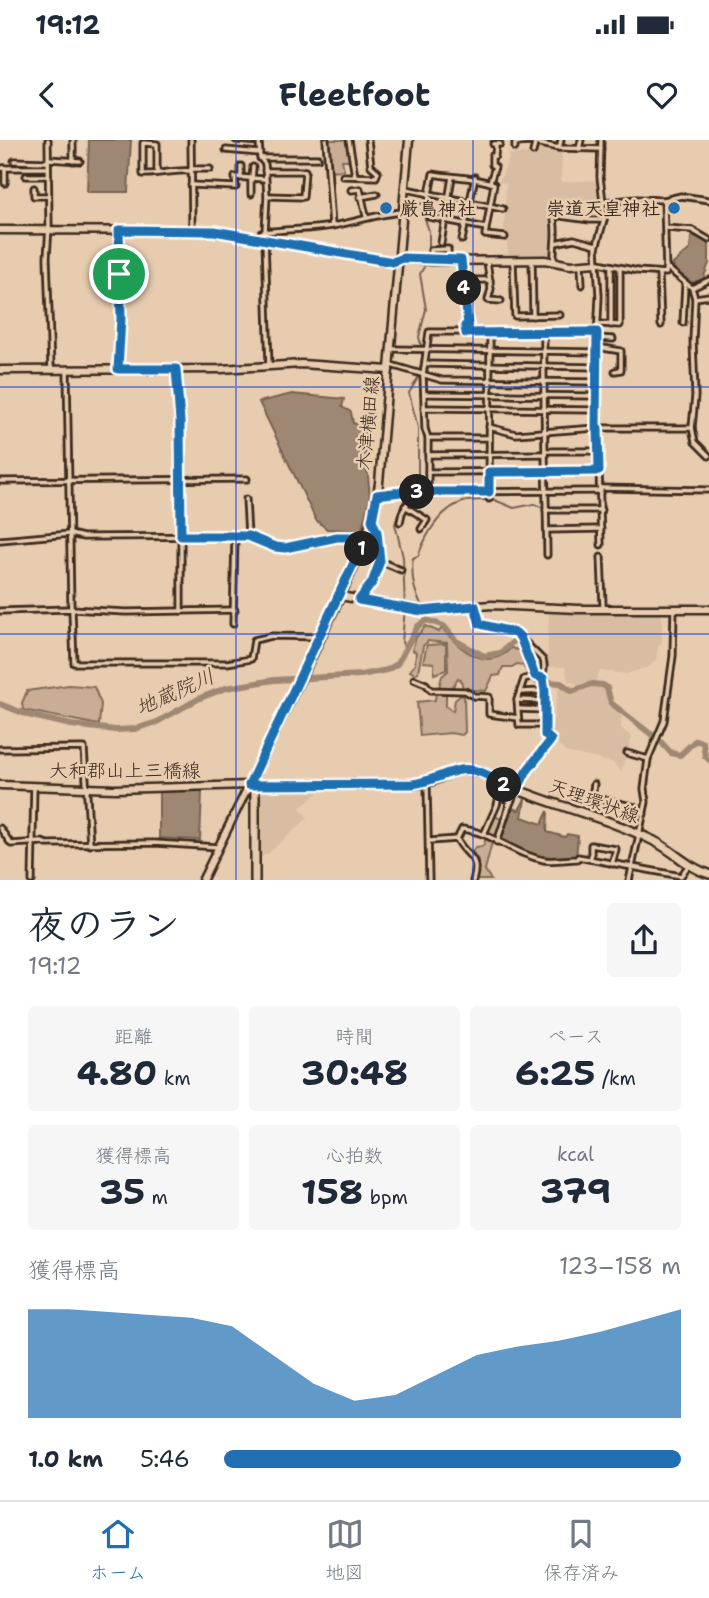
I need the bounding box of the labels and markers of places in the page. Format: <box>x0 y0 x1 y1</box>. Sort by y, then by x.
place label: 厳島神社 <box>400 196 476 221</box>
place label: 崇道天皇神社 <box>546 196 660 221</box>
marker: 厳島神社 <box>378 200 394 216</box>
marker: 崇道天皇神社 <box>666 200 682 216</box>
pin <box>89 244 149 304</box>
pin: 4 <box>447 270 482 306</box>
pin: 3 <box>400 474 434 510</box>
pin: 1 <box>344 532 380 566</box>
pin: 2 <box>486 768 522 802</box>

